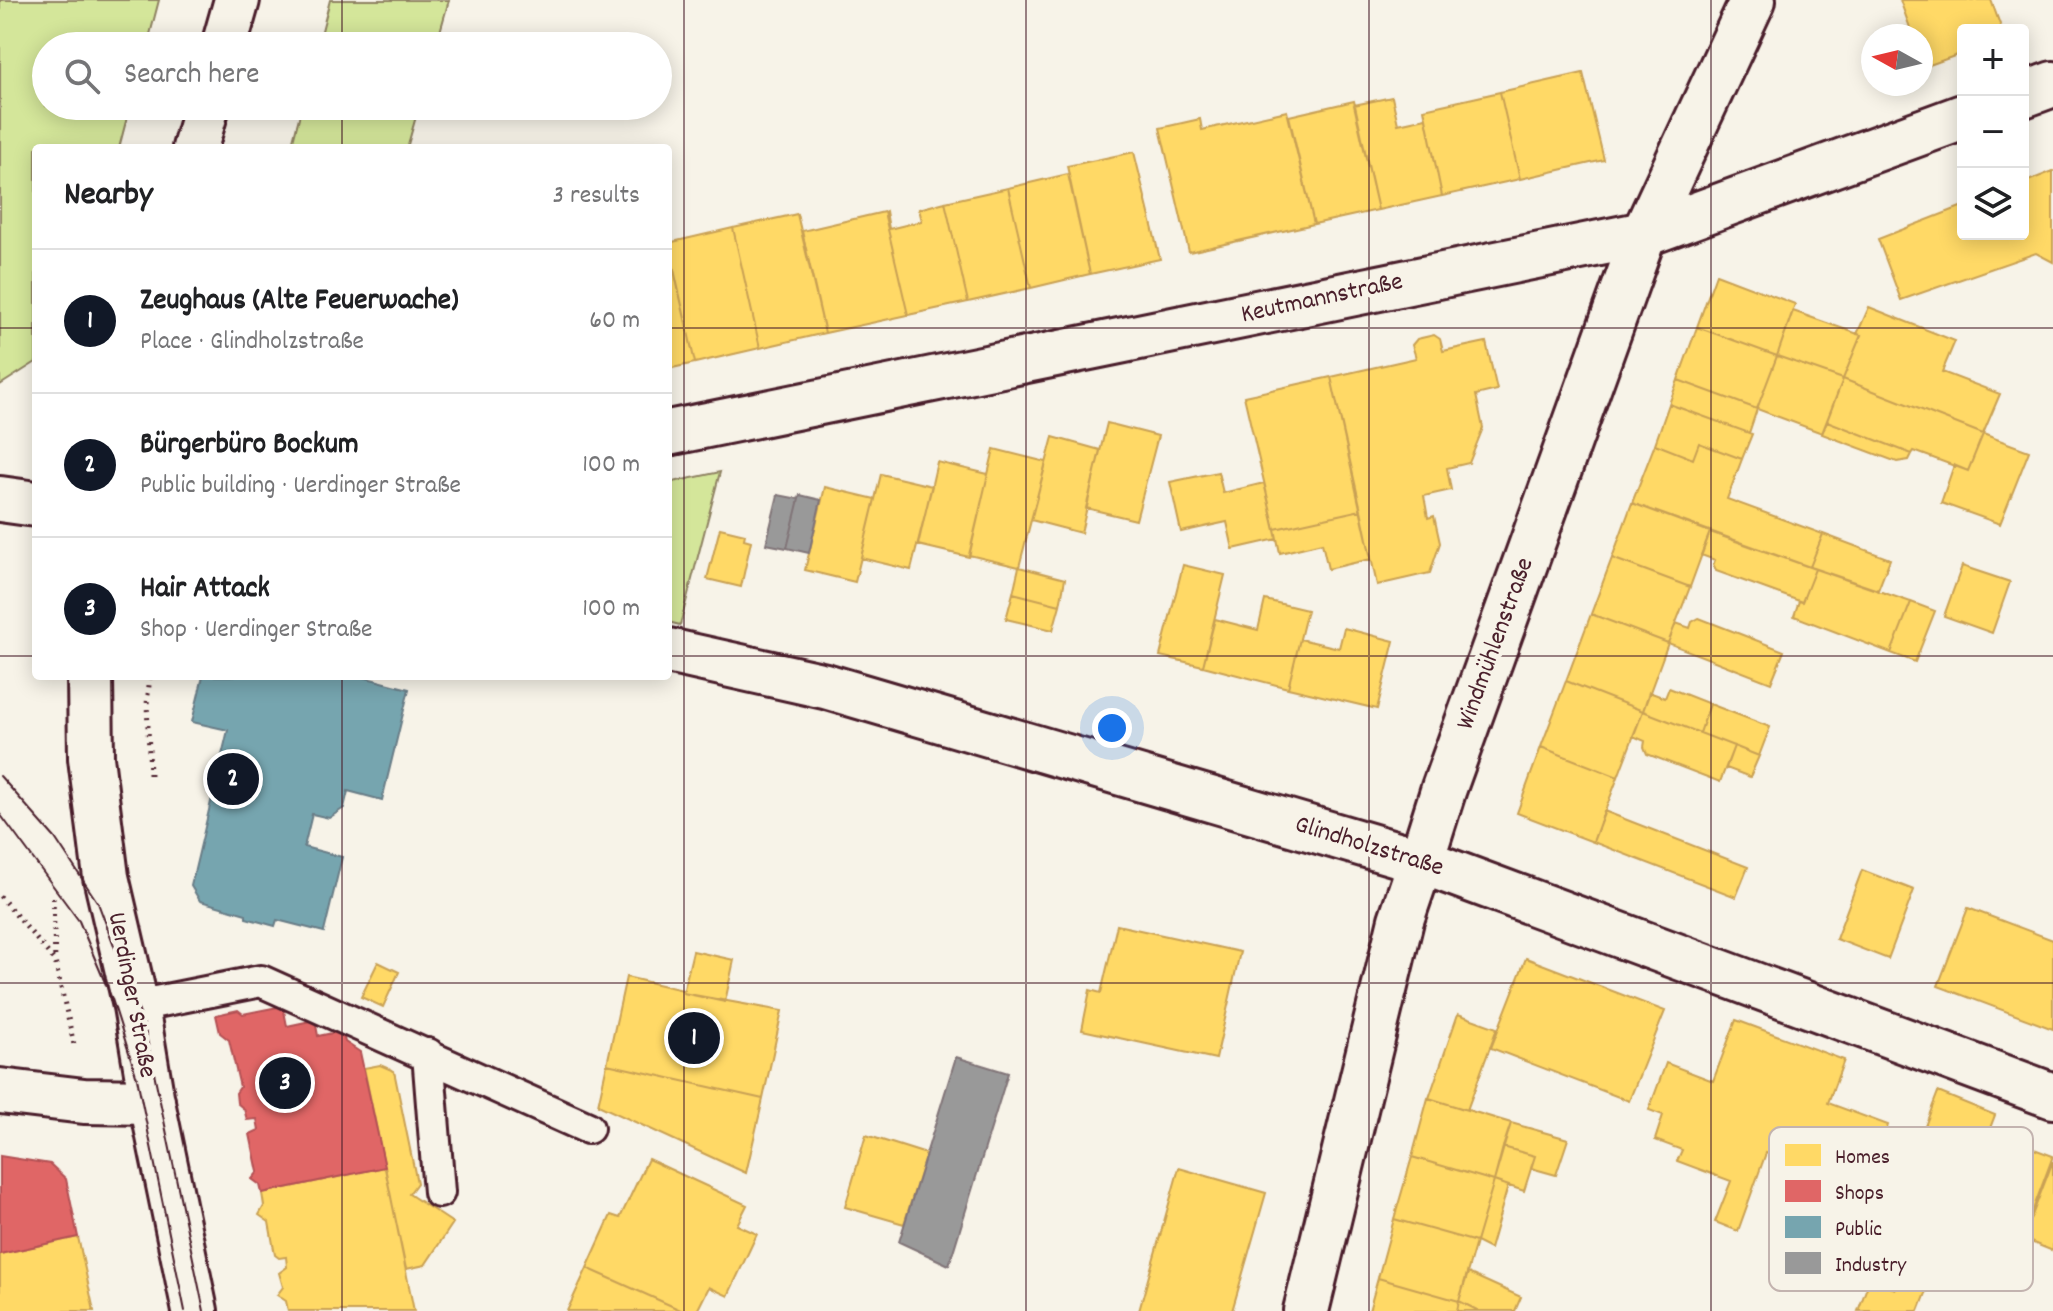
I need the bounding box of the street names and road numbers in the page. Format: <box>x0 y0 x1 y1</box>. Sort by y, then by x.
street label: Keutmannstraße <box>1238 264 1406 334</box>
street label: Windmühlenstraße <box>1448 553 1544 735</box>
street label: Glindholzstraße <box>1290 807 1448 887</box>
street label: Uerdinger Straße <box>97 909 165 1081</box>

